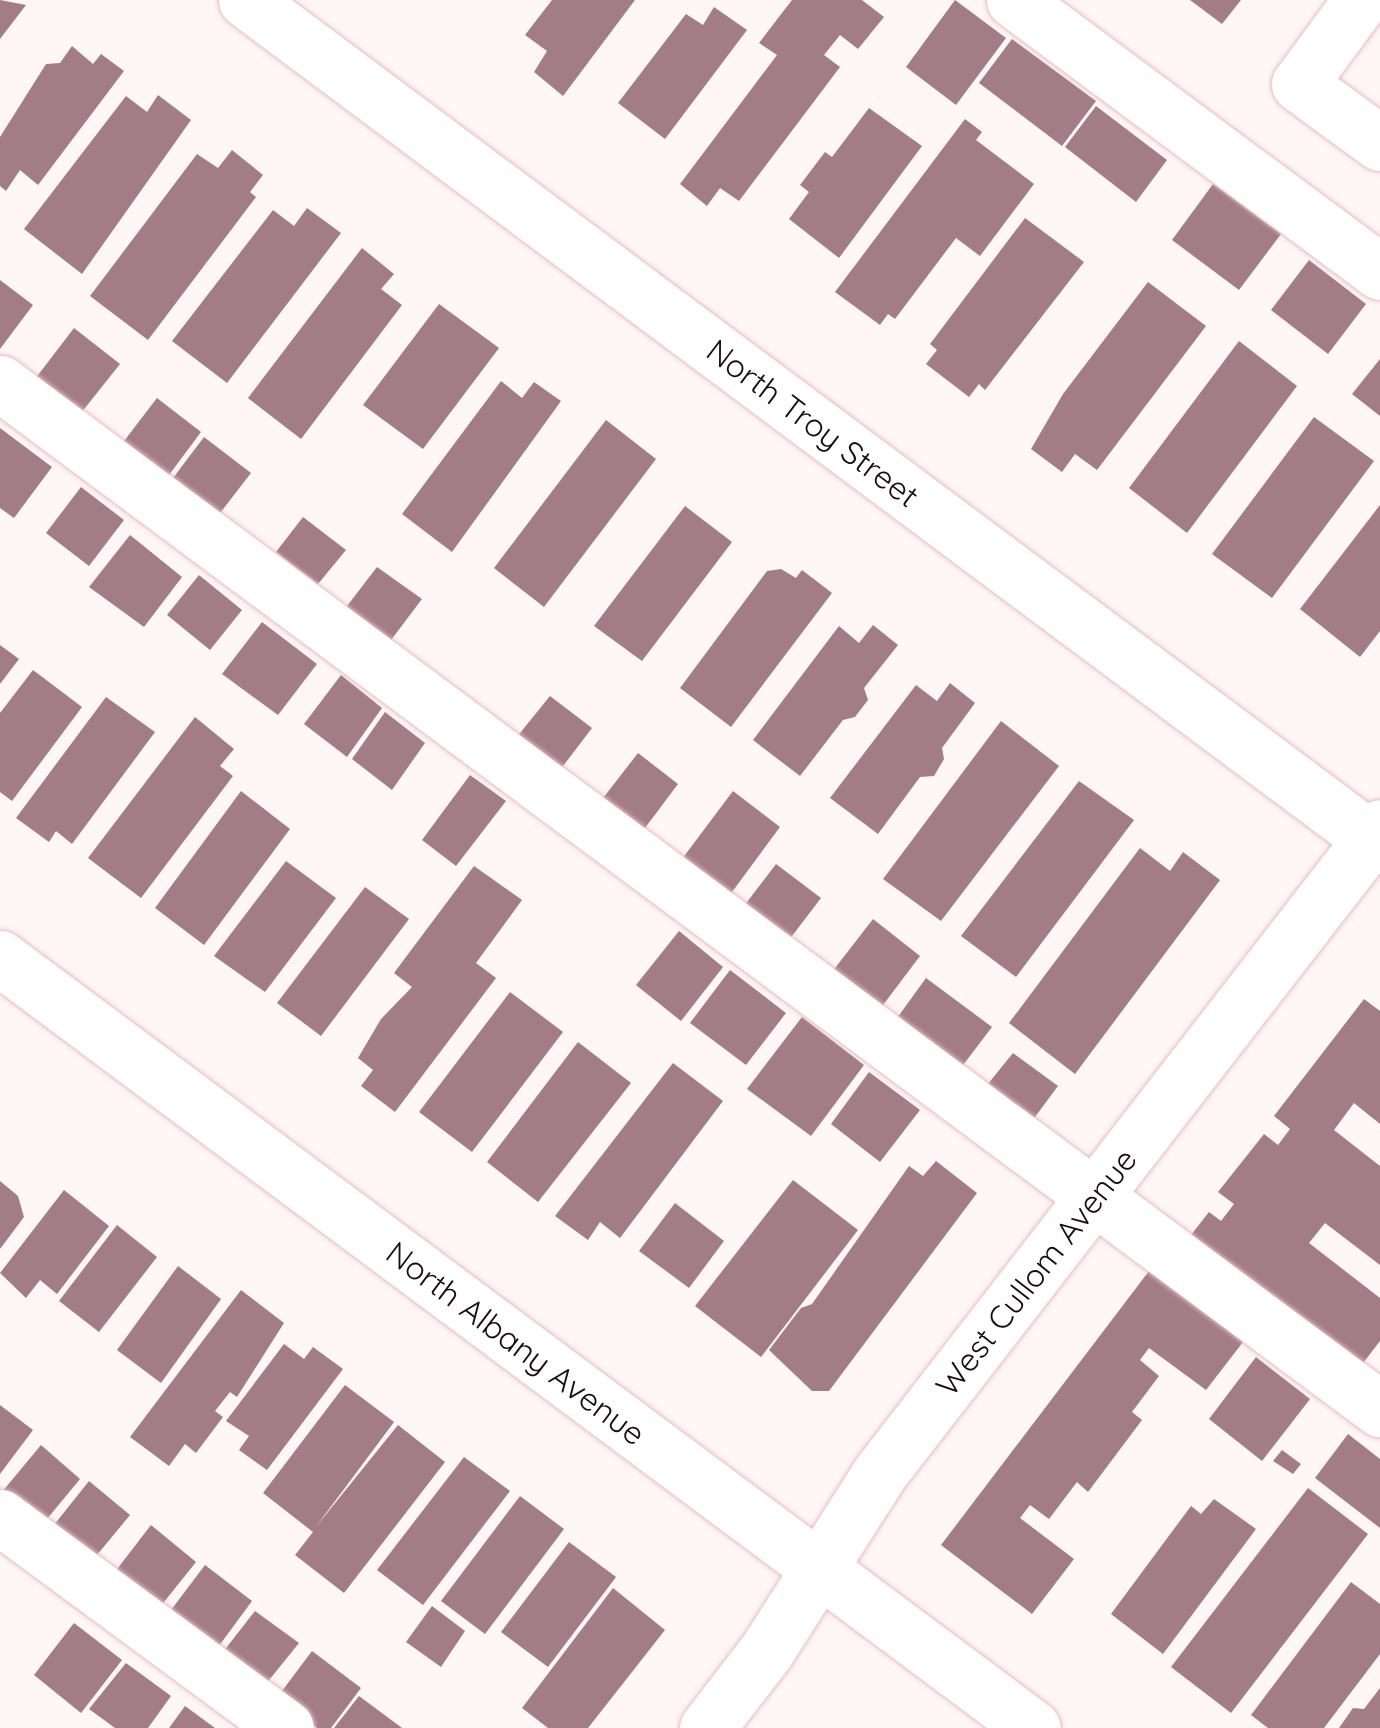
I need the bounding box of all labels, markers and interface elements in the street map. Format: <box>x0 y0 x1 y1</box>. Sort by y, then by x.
street label: North Troy Street <box>699 331 927 515</box>
street label: West Cullom Avenue <box>928 1141 1144 1403</box>
street label: North Albany Avenue <box>379 1233 653 1453</box>

